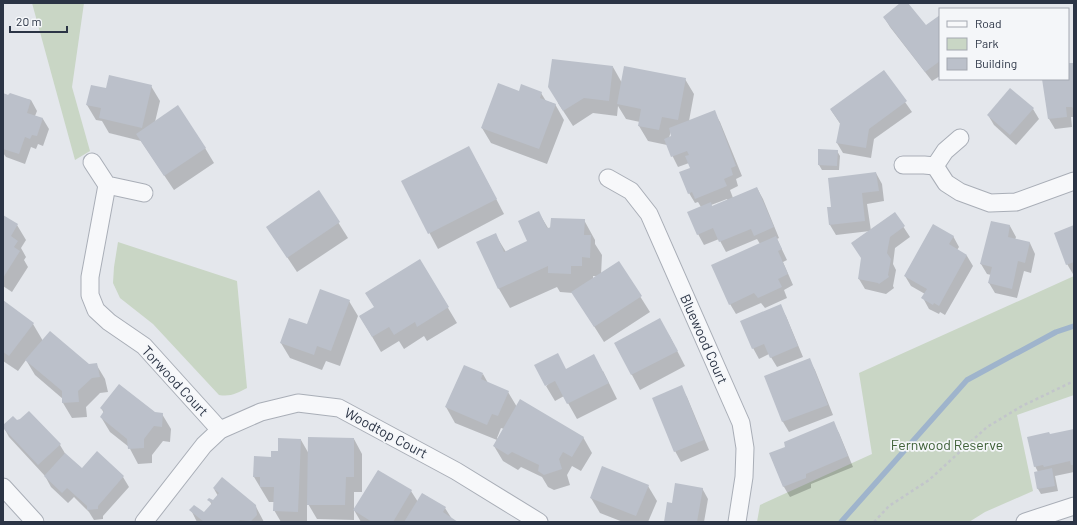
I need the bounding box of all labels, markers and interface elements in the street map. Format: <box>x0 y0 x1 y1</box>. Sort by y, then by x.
scale bar <box>10 8 67 34</box>
legend <box>939 8 1069 80</box>
text: 20 m <box>16 14 42 28</box>
text: Road <box>975 16 1002 30</box>
text: Park <box>975 36 999 50</box>
text: Building <box>975 56 1017 70</box>
street label: Bluewood Court <box>677 291 732 386</box>
street label: Torwood Court <box>139 342 212 419</box>
street label: Woodtop Court <box>342 404 431 462</box>
park label: Fernwood Reserve <box>891 436 1003 453</box>

